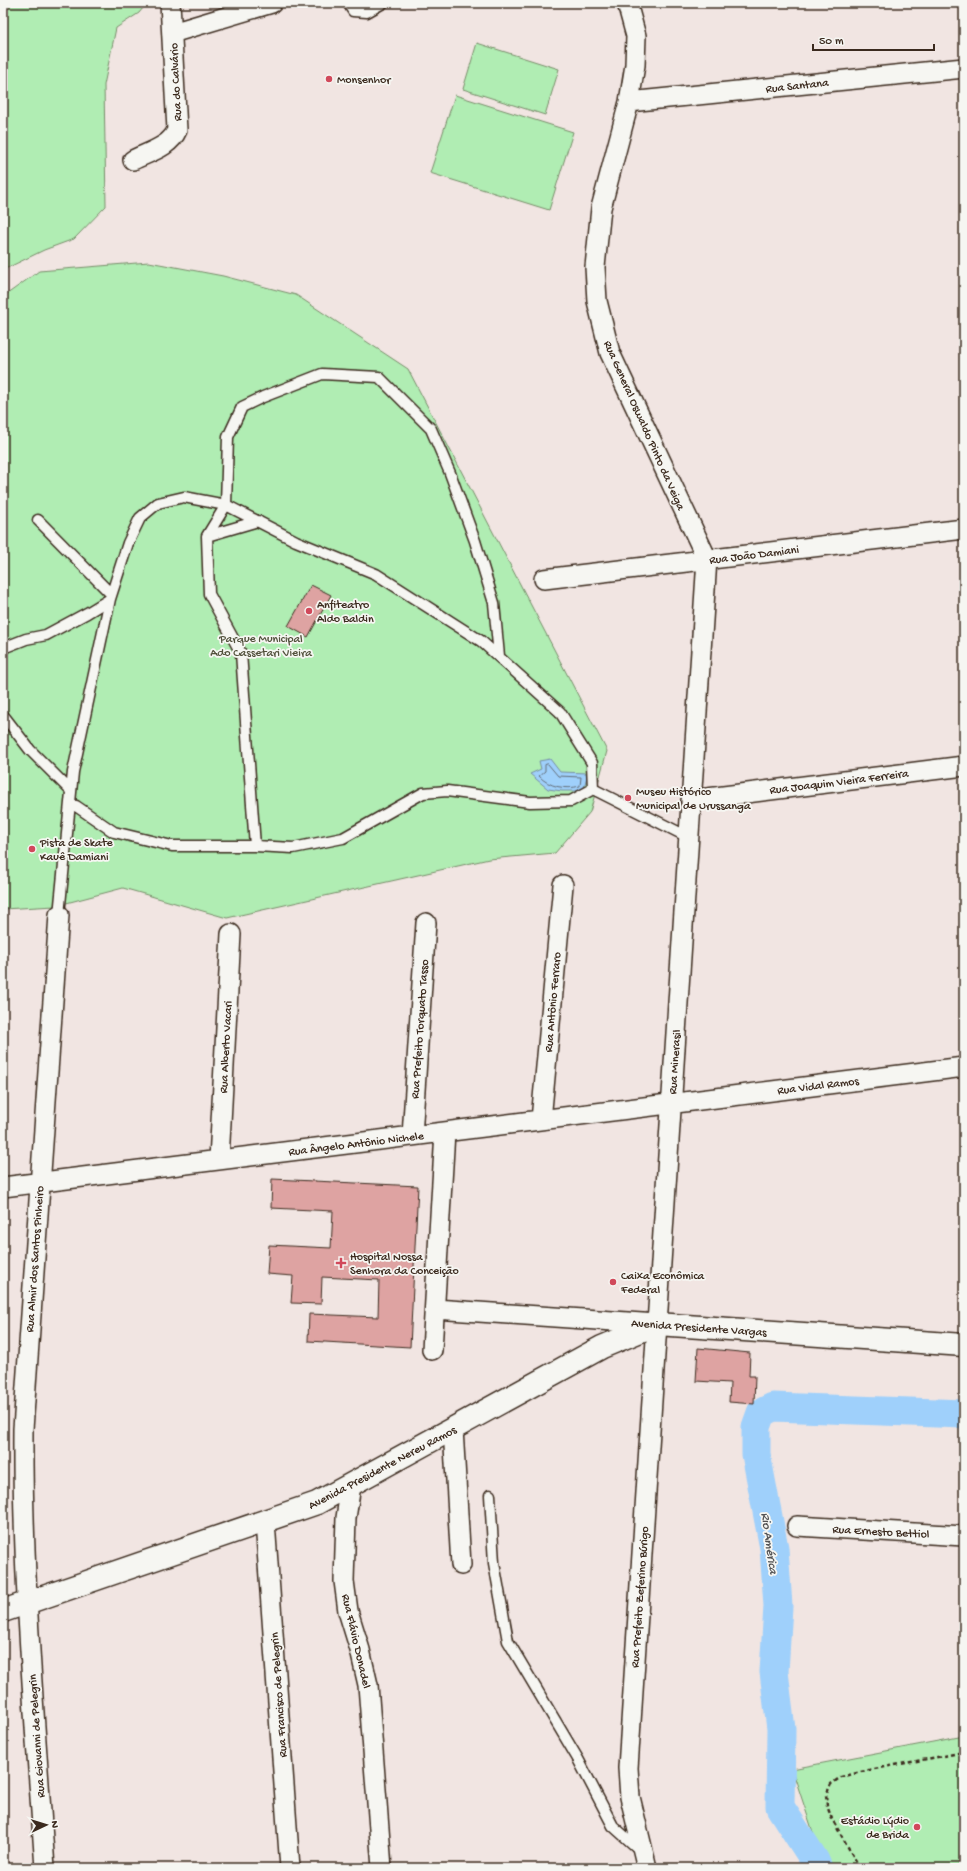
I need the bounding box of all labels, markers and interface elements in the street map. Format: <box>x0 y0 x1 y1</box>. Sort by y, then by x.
scale bar <box>813 26 934 52</box>
text: 50 m <box>819 35 844 49</box>
street label: Rua do Calvário <box>168 42 186 121</box>
marker: Monsenhor <box>324 74 334 84</box>
place label: Monsenhor <box>337 74 392 88</box>
street label: Rua Santana <box>765 77 830 97</box>
street label: Rua General Oswaldo Pinto da Veiga <box>599 339 687 513</box>
street label: Rua João Damiani <box>709 543 800 568</box>
place label: Anfiteatro Aldo Baldin <box>317 599 374 627</box>
marker: Anfiteatro Aldo Baldin <box>304 606 314 616</box>
park label: Parque Municipal Ado Cassetari Vieira <box>210 633 312 661</box>
street label: Rua Joaquim Vieira Ferreira <box>769 767 910 798</box>
place label: Museu Histórico Municipal de Urussanga <box>636 786 751 814</box>
marker: Museu Histórico Municipal de Urussanga <box>623 793 633 803</box>
place label: Pista de Skate Kauê Damiani <box>39 837 114 865</box>
marker: Pista de Skate Kauê Damiani <box>27 844 37 854</box>
street label: Rua Antônio Ferraro <box>543 951 565 1053</box>
street label: Rua Prefeito Torquato Tasso <box>409 959 433 1099</box>
street label: Rua Alberto Vacari <box>218 1000 236 1094</box>
street label: Rua Minerasil <box>667 1029 685 1095</box>
street label: Rua Vidal Ramos <box>777 1075 860 1099</box>
street label: Rua Ângelo Antônio Nichele <box>288 1130 425 1160</box>
street label: Rua Almir dos Santos Pinheiro <box>24 1185 48 1333</box>
place label: Hospital Nossa Senhora da Conceição <box>350 1251 459 1279</box>
marker: Hospital Nossa Senhora da Conceição <box>335 1257 347 1269</box>
place label: Caixa Econômica Federal <box>620 1270 704 1298</box>
marker: Caixa Econômica Federal <box>608 1277 618 1287</box>
street label: Avenida Presidente Vargas <box>631 1317 768 1341</box>
street label: Avenida Presidente Nereu Ramos <box>307 1423 460 1514</box>
water label: Rio América <box>757 1512 780 1576</box>
street label: Rua Ernesto Bettiol <box>832 1523 930 1543</box>
street label: Rua Prefeito Zeferino Búrigo <box>629 1526 653 1668</box>
street label: Rua Flávio Donadel <box>337 1593 373 1690</box>
street label: Rua Francisco de Pelegrin <box>269 1631 291 1758</box>
street label: Rua Giovanni de Pelegrin <box>27 1673 49 1798</box>
north arrow <box>26 1805 66 1845</box>
place label: Estádio Lýdio de Brida <box>841 1815 909 1843</box>
text: N <box>48 1820 60 1828</box>
marker: Estádio Lýdio de Brida <box>912 1822 922 1832</box>

